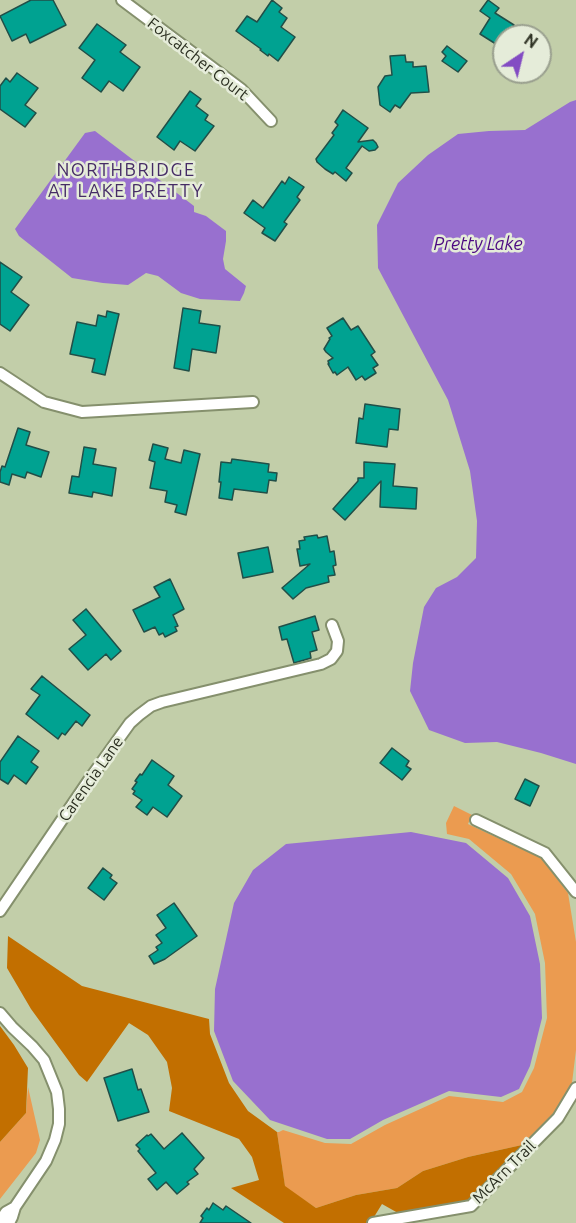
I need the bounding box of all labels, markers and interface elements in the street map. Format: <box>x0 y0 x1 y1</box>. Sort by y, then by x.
street label: Foxcatcher Court <box>144 14 252 104</box>
north arrow <box>492 24 552 84</box>
text: N <box>521 30 541 52</box>
district label: NORTHBRIDGE AT LAKE PRETTY <box>48 159 204 201</box>
water label: Pretty Lake <box>434 233 522 255</box>
street label: Carencia Lane <box>55 733 127 825</box>
street label: McArn Trail <box>468 1136 540 1208</box>

